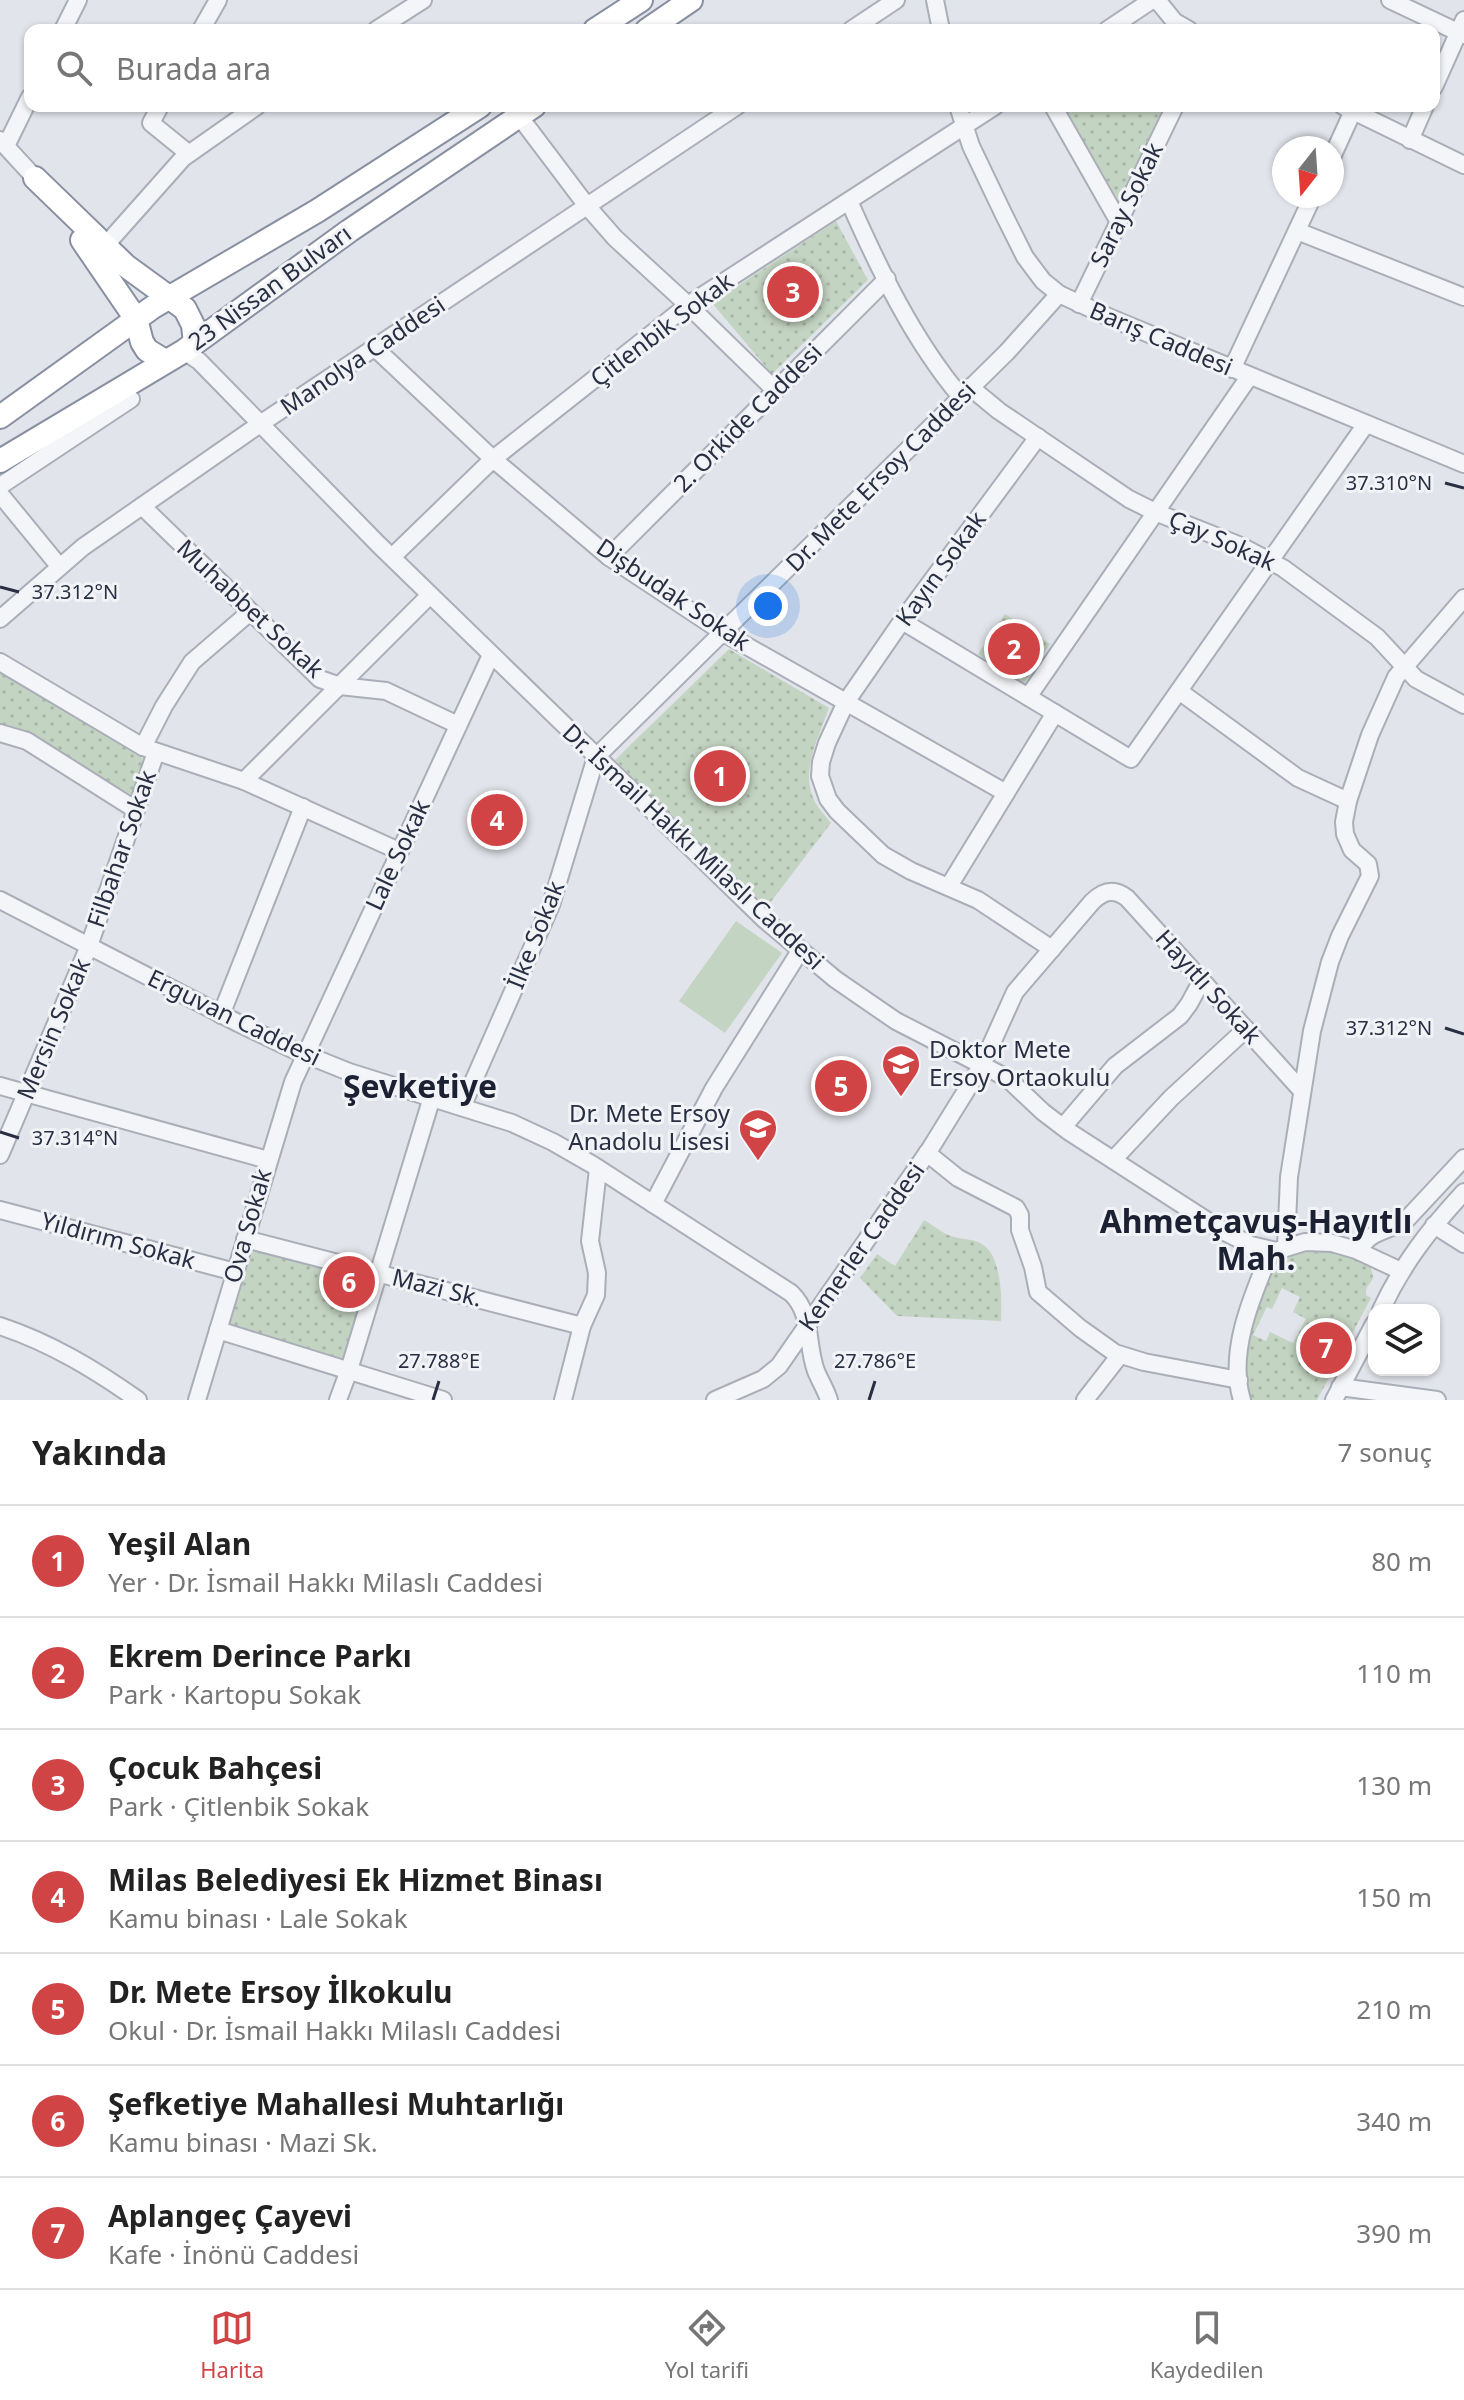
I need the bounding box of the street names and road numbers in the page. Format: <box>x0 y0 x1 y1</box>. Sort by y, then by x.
street label: Saray Sokak <box>1081 136 1170 272</box>
street label: 23 Nissan Bulvarı <box>181 216 357 357</box>
street label: Çitlenbik Sokak <box>583 264 740 394</box>
street label: Manolya Caddesi <box>273 287 451 422</box>
street label: Barış Caddesi <box>1085 293 1238 383</box>
street label: 2. Orkide Caddesi <box>665 335 829 499</box>
street label: Dr. Mete Ersoy Caddesi <box>778 374 982 578</box>
street label: Çay Sokak <box>1164 501 1282 578</box>
street label: Kayın Sokak <box>887 504 993 632</box>
street label: Dişbudak Sokak <box>590 530 757 658</box>
street label: Muhabbet Sokak <box>170 531 332 685</box>
street label: Dr. İsmail Hakkı Milaslı Caddesi <box>556 716 832 976</box>
street label: Filbahar Sokak <box>78 765 163 932</box>
street label: Lale Sokak <box>357 793 437 915</box>
street label: İlke Sokak <box>498 875 571 993</box>
street label: Hayıtlı Sokak <box>1149 922 1270 1051</box>
street label: Mersin Sokak <box>8 952 97 1104</box>
street label: Erguvan Caddesi <box>143 960 327 1073</box>
street label: Kemerler Caddesi <box>790 1155 932 1337</box>
street label: Ova Sokak <box>215 1164 279 1287</box>
street label: Yıldırım Sokak <box>38 1203 199 1276</box>
street label: Mazi Sk. <box>389 1259 486 1314</box>

